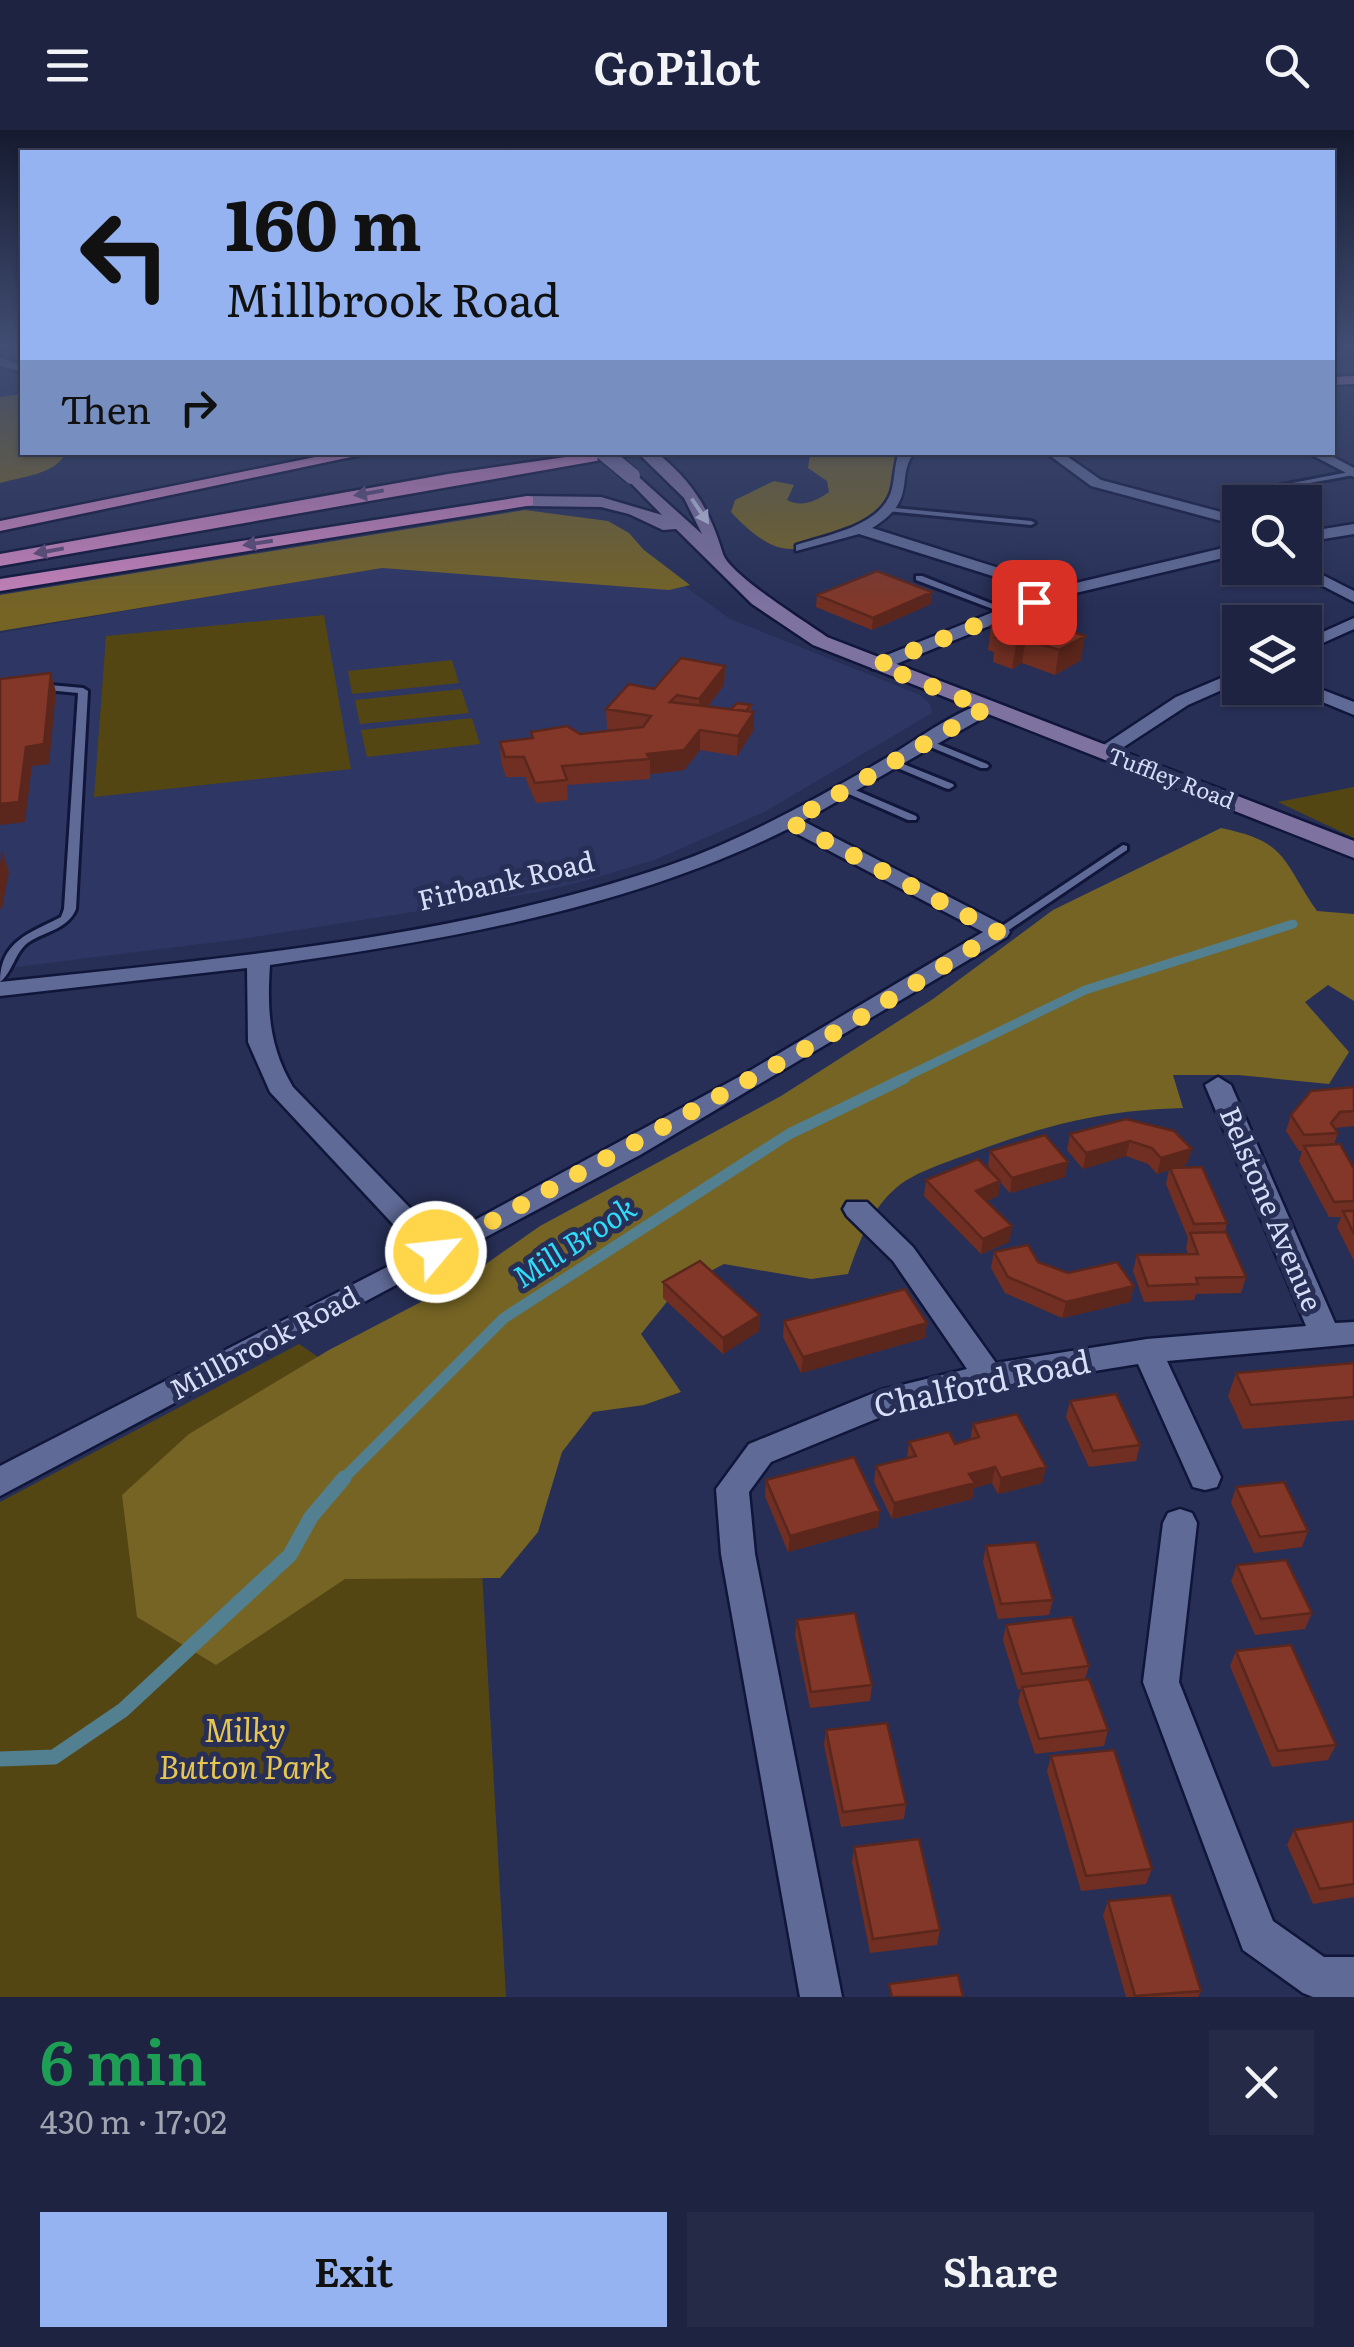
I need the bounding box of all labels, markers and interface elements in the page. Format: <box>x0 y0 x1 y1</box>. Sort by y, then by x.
text: GoPilot <box>593 32 761 99</box>
icon: menu <box>40 38 95 93</box>
icon: search <box>1259 38 1314 93</box>
text: 160 m <box>225 169 422 273</box>
icon: left <box>60 190 190 320</box>
text: Millbrook Road <box>225 264 560 331</box>
text: Then <box>60 379 151 436</box>
icon: right <box>171 380 226 435</box>
map controls <box>1222 485 1322 705</box>
button: search <box>1222 485 1322 585</box>
one-way arrow <box>353 486 384 501</box>
one-way arrow <box>691 497 709 524</box>
one-way arrow <box>242 535 273 551</box>
one-way arrow <box>33 544 65 559</box>
pin <box>992 560 1077 645</box>
icon: arrive <box>1007 575 1062 630</box>
button: layers <box>1222 605 1322 705</box>
street label: Tuffley Road <box>1104 737 1240 816</box>
street label: Firbank Road <box>413 838 598 920</box>
street label: Belstone Avenue <box>1211 1099 1335 1317</box>
water label: Mill Brook <box>503 1184 644 1297</box>
position arrow <box>384 1200 488 1304</box>
street label: Millbrook Road <box>161 1274 365 1409</box>
street label: Chalford Road <box>869 1335 1094 1427</box>
park label: Milky Button Park <box>158 1704 332 1789</box>
text: 6 min <box>40 2014 207 2103</box>
button: close <box>1209 2030 1314 2135</box>
text: 430 m · 17:02 <box>40 2096 227 2144</box>
button: Exit <box>40 2212 667 2327</box>
button: Share <box>687 2212 1314 2327</box>

